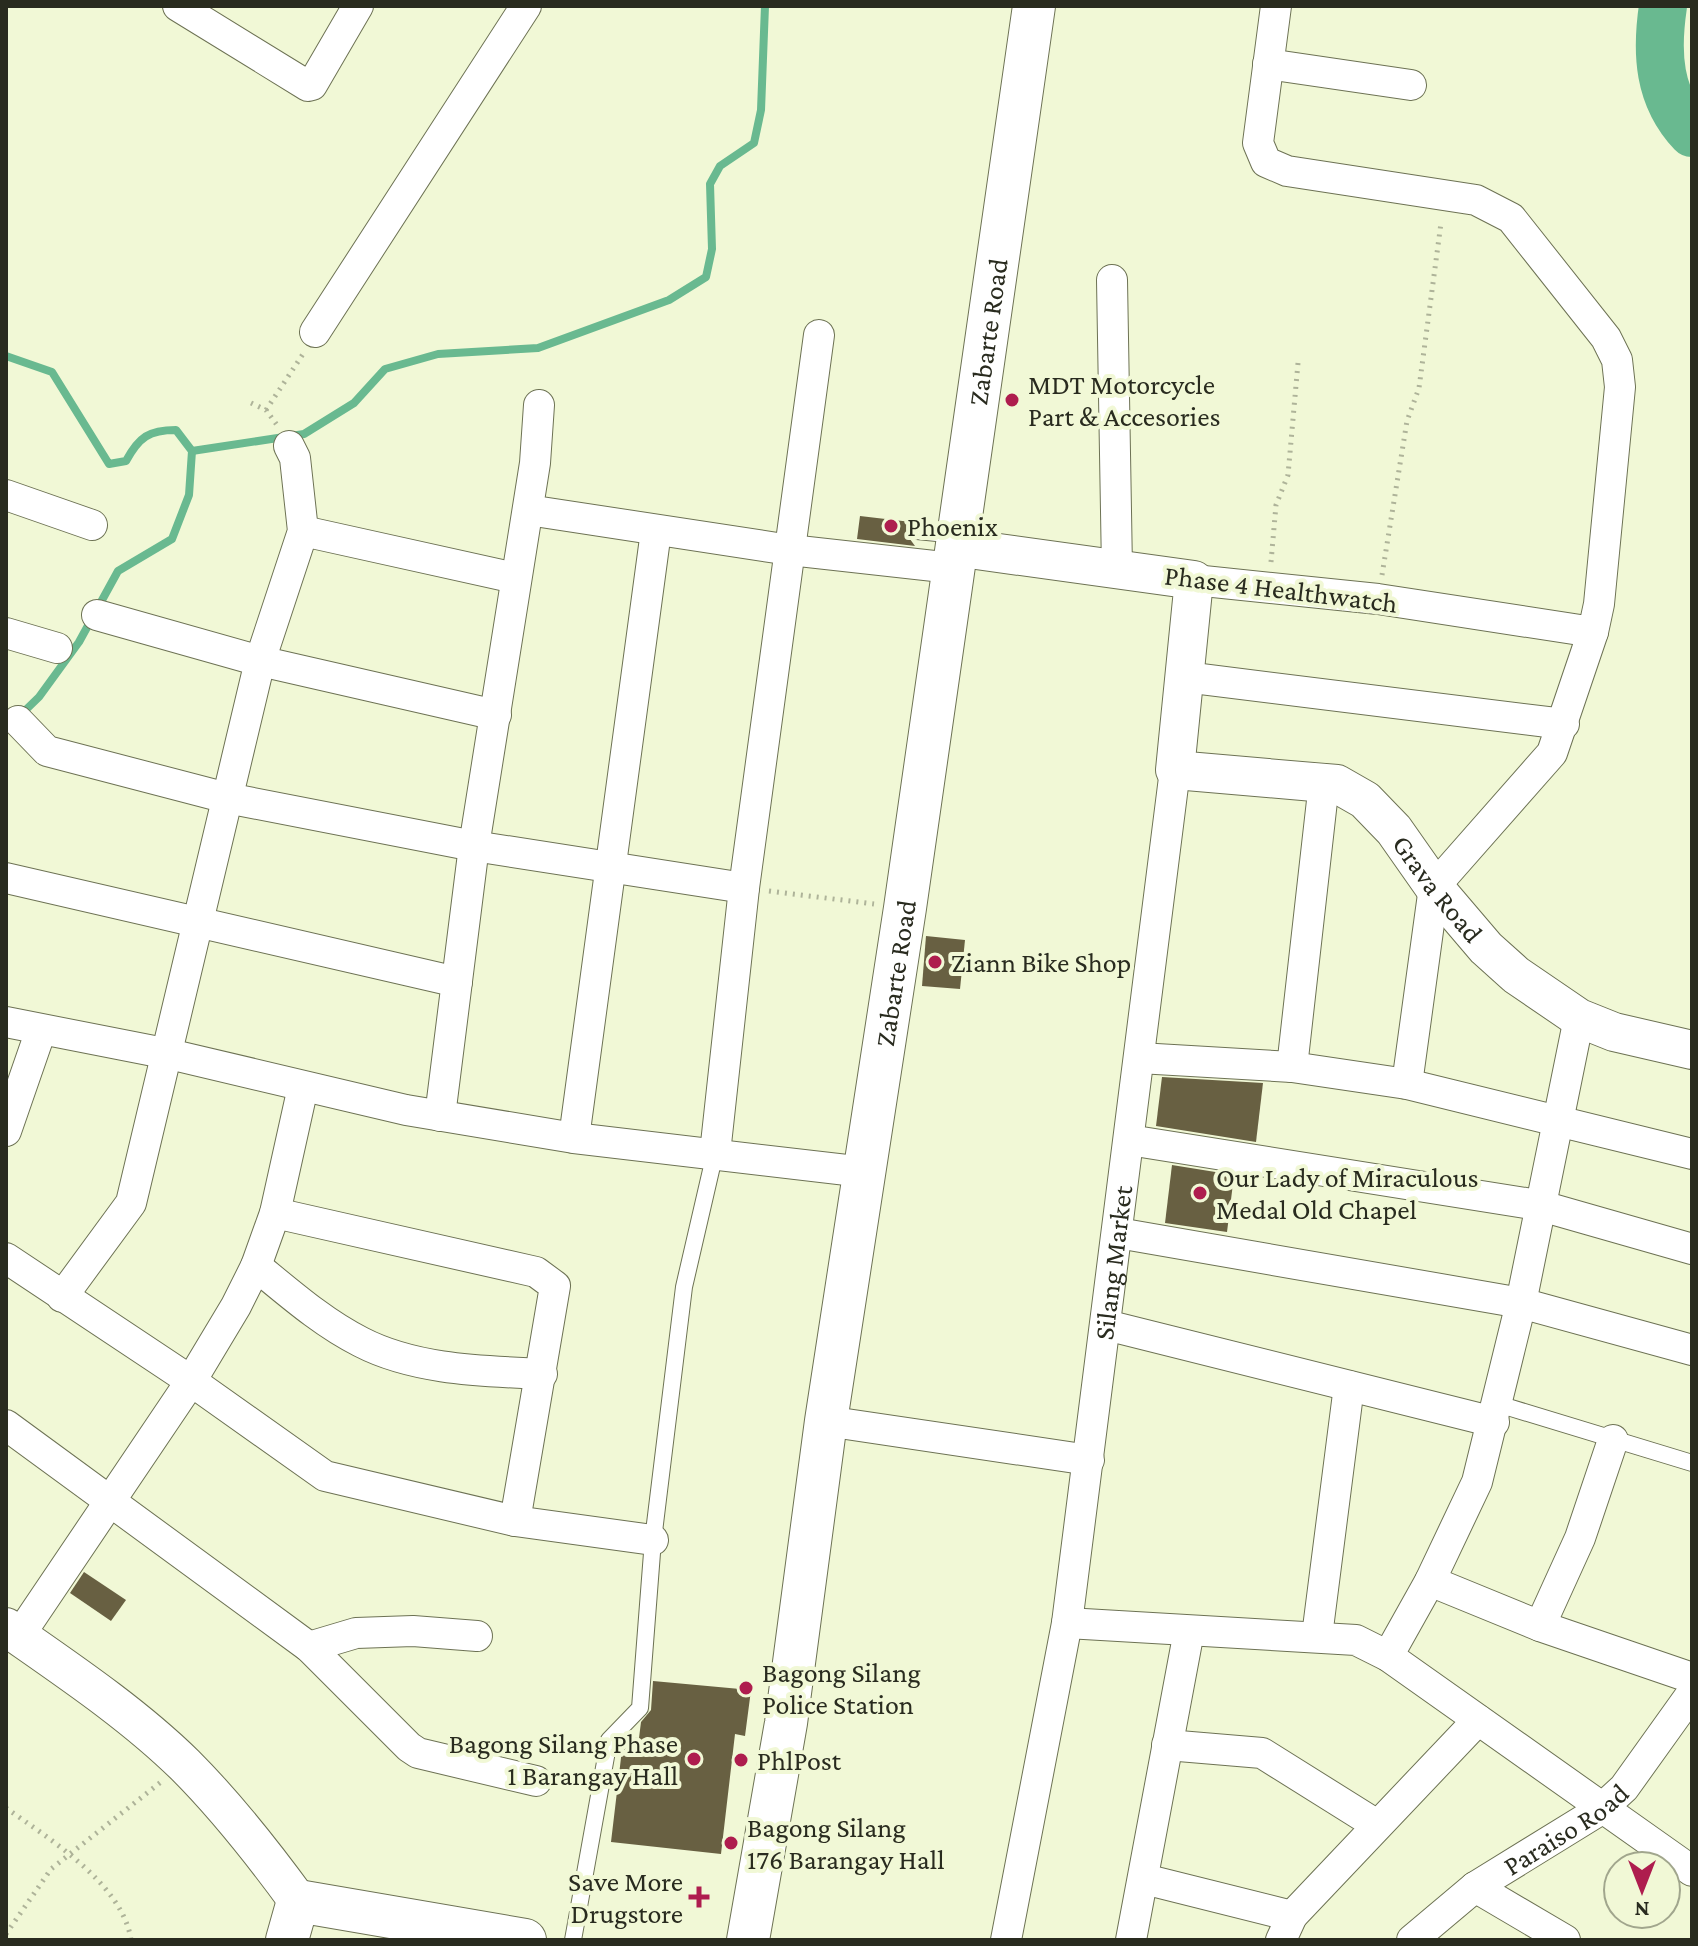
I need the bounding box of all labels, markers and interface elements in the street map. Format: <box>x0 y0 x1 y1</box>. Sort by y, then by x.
street label: Zabarte Road <box>962 256 1013 407</box>
place label: MDT Motorcycle Part & Accesories <box>1028 369 1220 432</box>
marker: MDT Motorcycle Part & Accesories <box>1003 391 1021 409</box>
place label: Phoenix <box>907 511 998 542</box>
marker: Phoenix <box>882 517 900 535</box>
street label: Phase 4 Healthwatch <box>1163 559 1399 619</box>
street label: Grava Road <box>1387 829 1490 949</box>
street label: Zabarte Road <box>868 897 922 1049</box>
place label: Ziann Bike Shop <box>951 947 1131 978</box>
marker: Ziann Bike Shop <box>926 953 944 971</box>
place label: Our Lady of Miraculous Medal Old Chapel <box>1216 1162 1479 1225</box>
street label: Silang Market <box>1087 1183 1138 1342</box>
marker: Our Lady of Miraculous Medal Old Chapel <box>1191 1184 1209 1202</box>
place label: Bagong Silang Police Station <box>762 1657 921 1720</box>
marker: Bagong Silang Police Station <box>737 1679 755 1697</box>
place label: Bagong Silang Phase 1 Barangay Hall <box>449 1728 678 1791</box>
place label: PhlPost <box>757 1745 842 1776</box>
marker: Bagong Silang Phase 1 Barangay Hall <box>685 1750 703 1768</box>
marker: PhlPost <box>732 1751 750 1769</box>
street label: Paraiso Road <box>1498 1776 1635 1881</box>
place label: Bagong Silang 176 Barangay Hall <box>747 1812 945 1875</box>
marker: Bagong Silang 176 Barangay Hall <box>722 1834 740 1852</box>
north arrow <box>1602 1850 1682 1930</box>
place label: Save More Drugstore <box>568 1866 683 1929</box>
marker: Save More Drugstore <box>690 1888 708 1906</box>
text: N <box>1635 1897 1650 1922</box>

